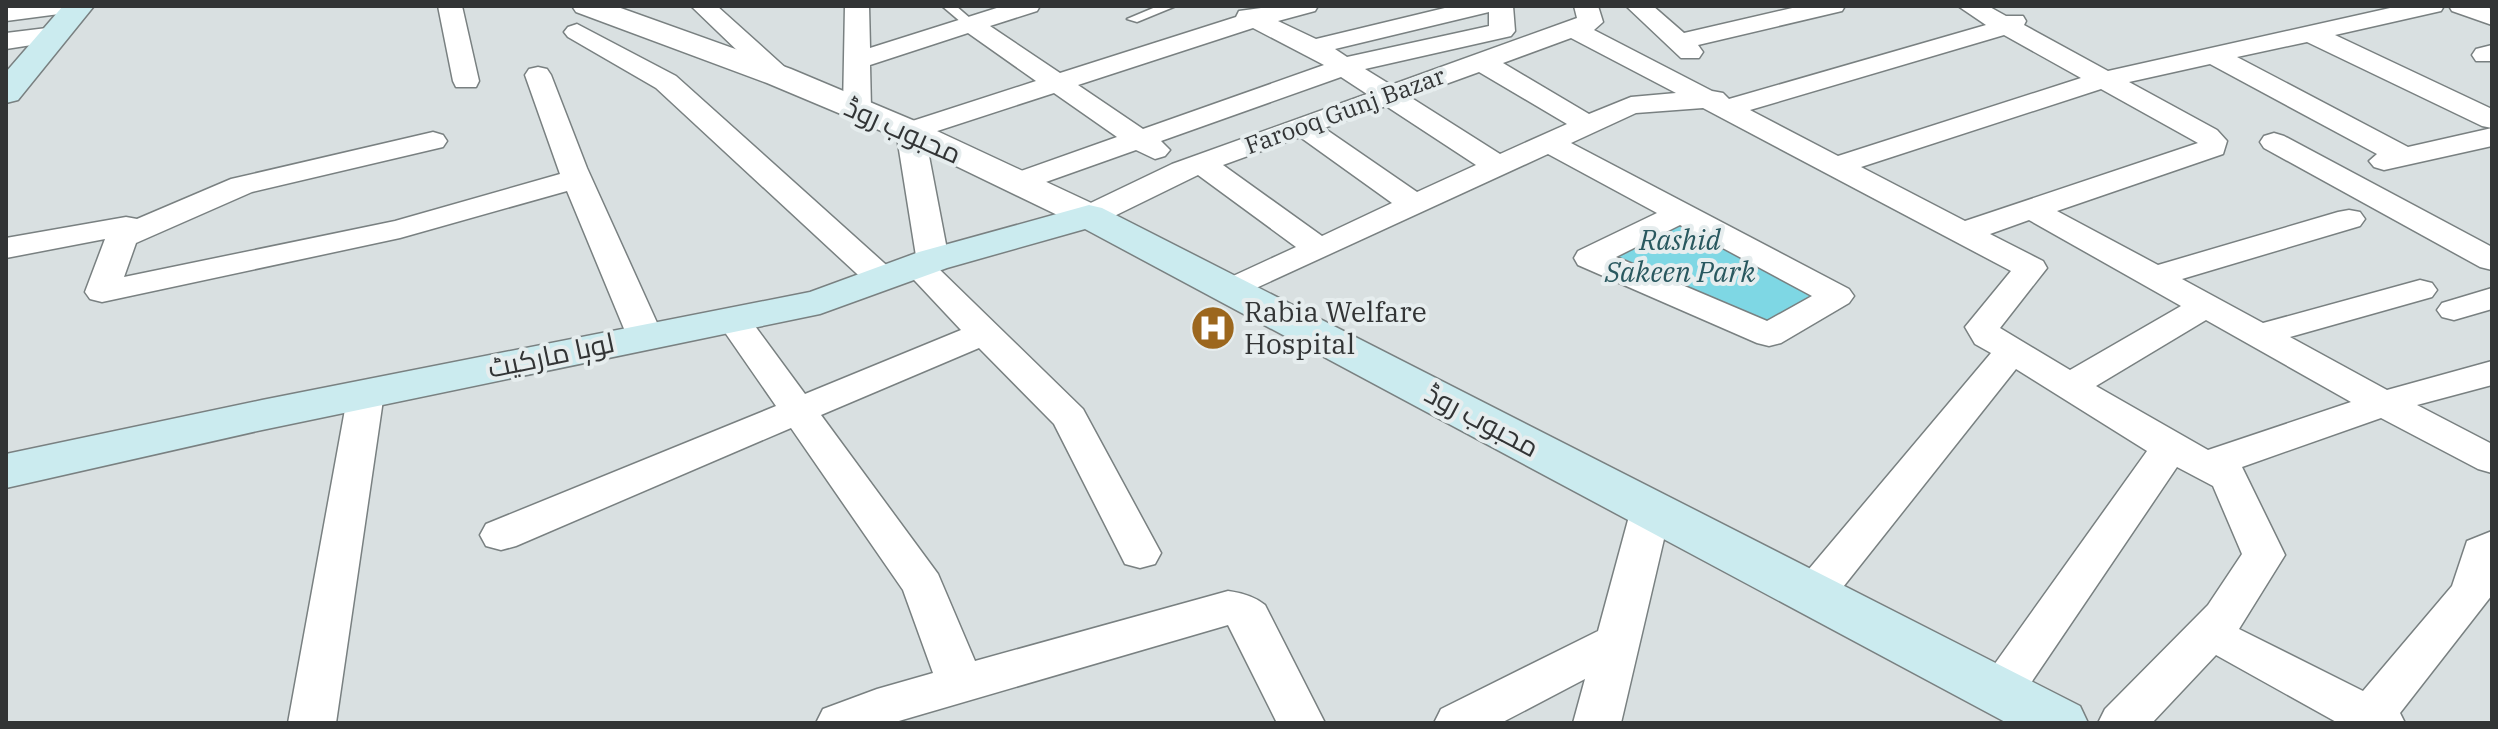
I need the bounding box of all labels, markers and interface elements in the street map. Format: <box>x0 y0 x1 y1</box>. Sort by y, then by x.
street label: Farooq Gunj Bazar <box>1240 59 1449 161</box>
street label: محبوب روڈ <box>839 87 967 172</box>
park label: Rashid Sakeen Park <box>1604 221 1755 290</box>
place label: Rabia Welfare Hospital <box>1244 293 1427 362</box>
hospital icon: Rabia Welfare Hospital <box>1189 304 1237 352</box>
street label: لوہا مارکیٹ <box>484 323 618 386</box>
street label: محبوب روڈ <box>1419 374 1546 465</box>

